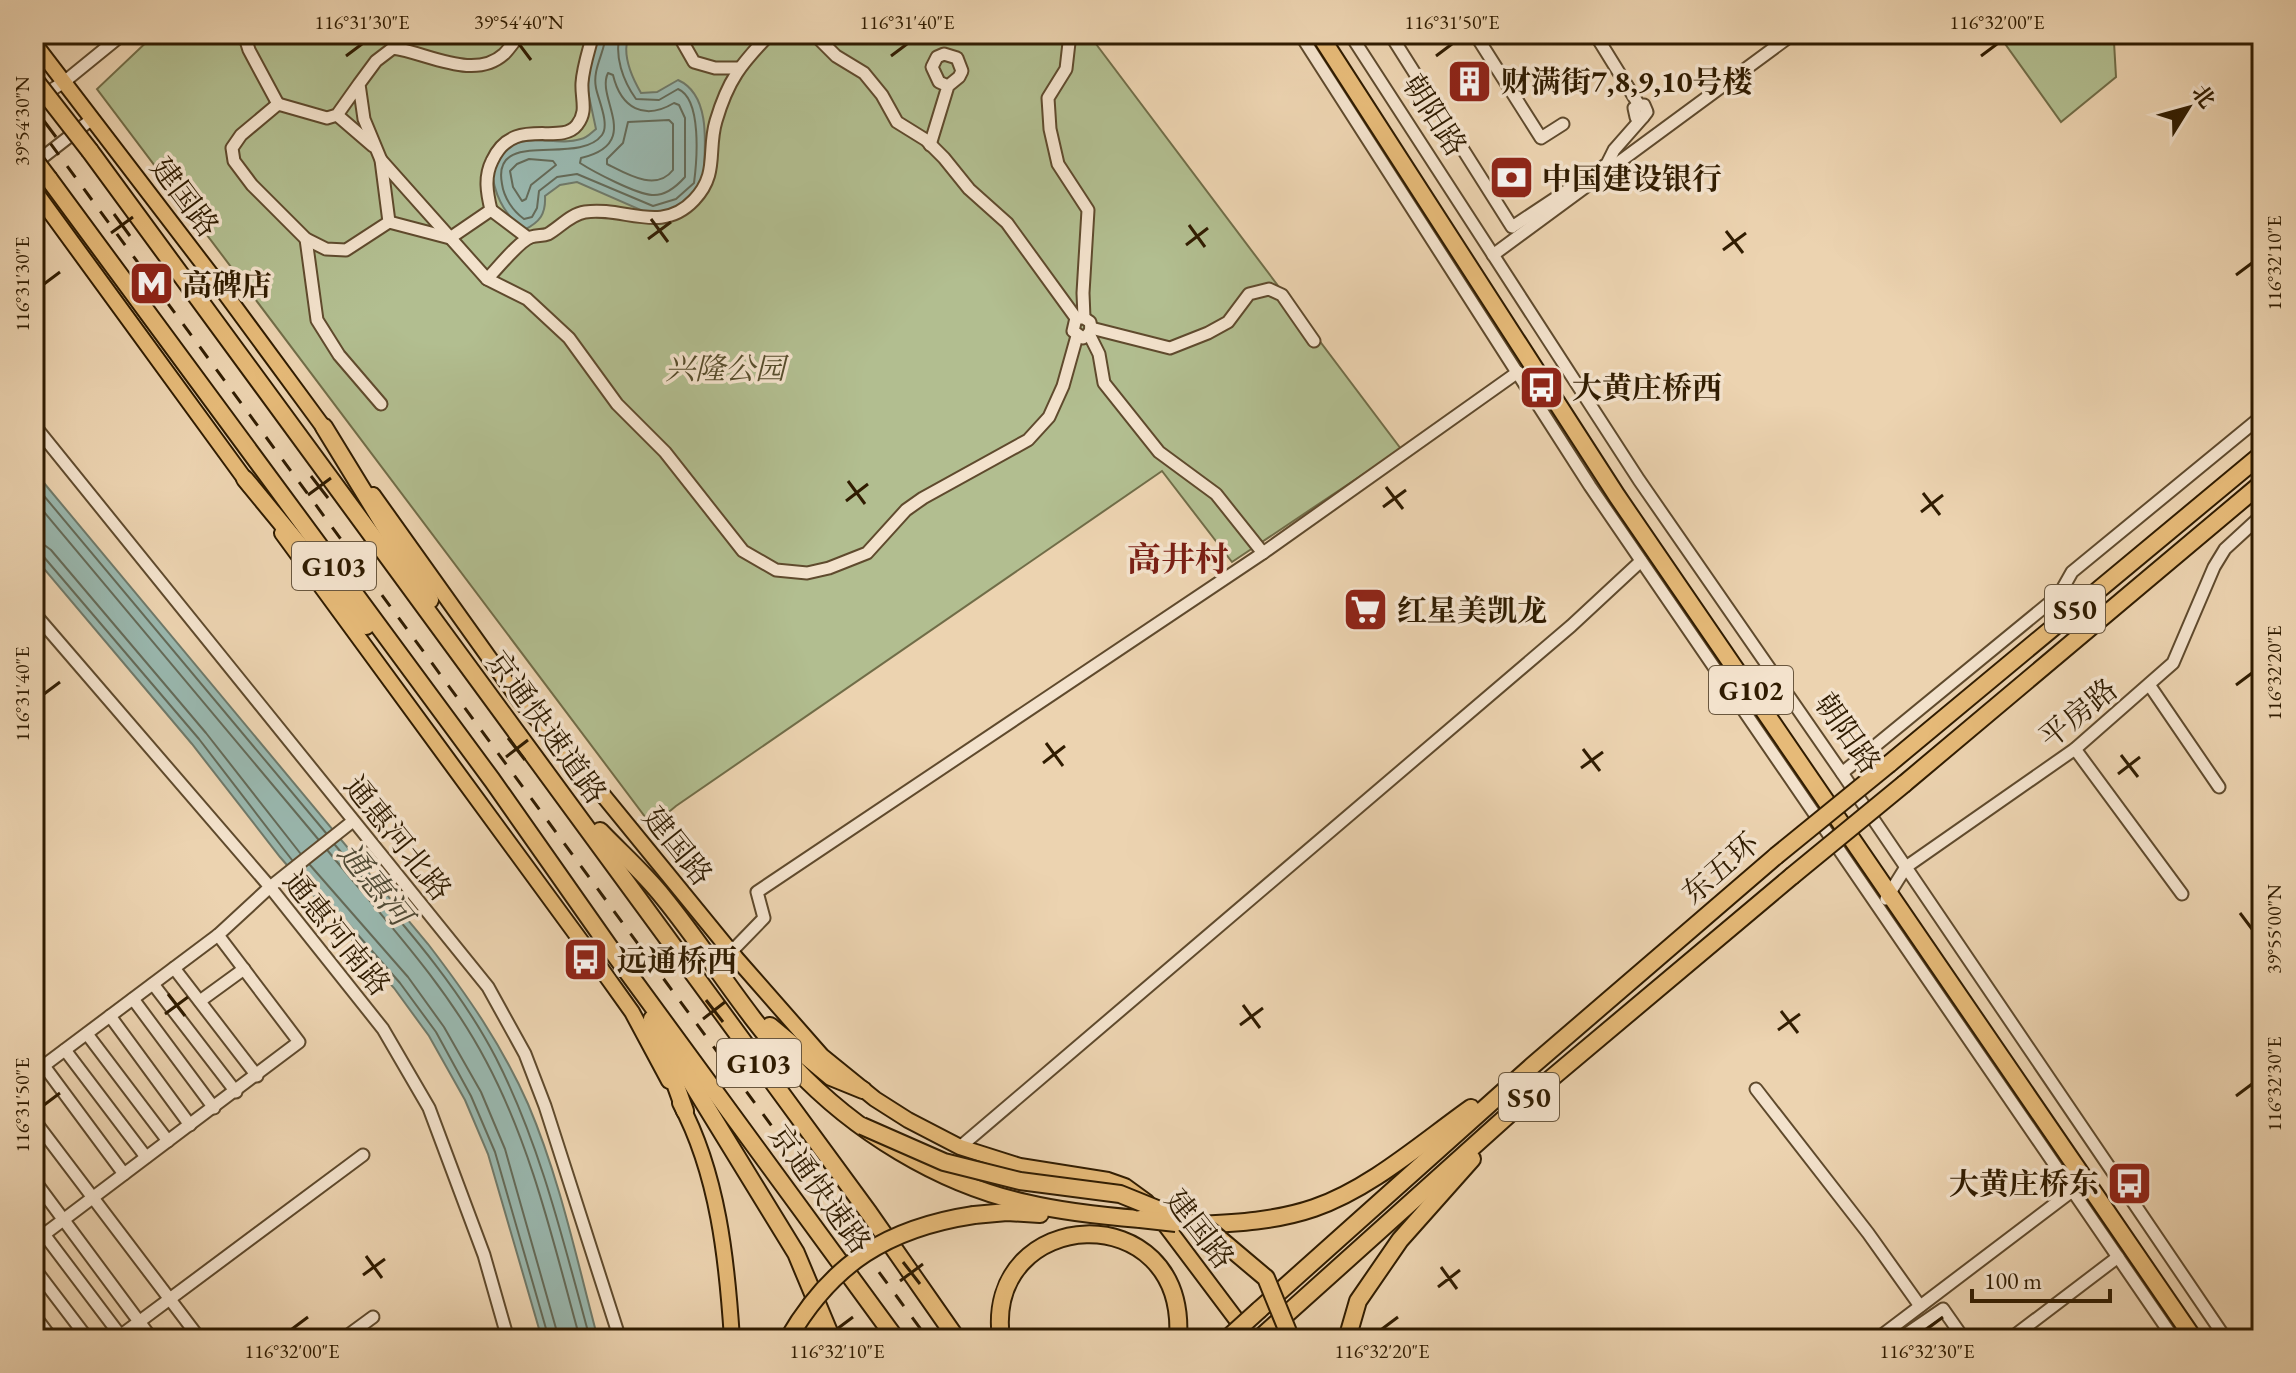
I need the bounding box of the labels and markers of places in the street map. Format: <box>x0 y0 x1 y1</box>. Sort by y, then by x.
building icon: 财满街7,8,9,10号楼 <box>1446 57 1494 105</box>
place label: 财满街7,8,9,10号楼 <box>1501 62 1753 101</box>
bank icon: 中国建设银行 <box>1487 154 1535 202</box>
place label: 中国建设银行 <box>1542 159 1722 198</box>
metro station icon: 高碑店 <box>127 260 175 308</box>
place label: 高碑店 <box>182 265 272 304</box>
bus stop icon: 大黄庄桥西 <box>1517 363 1565 411</box>
place label: 大黄庄桥西 <box>1572 368 1722 407</box>
supermarket icon: 红星美凯龙 <box>1342 586 1390 634</box>
place label: 红星美凯龙 <box>1397 591 1547 630</box>
bus stop icon: 远通桥西 <box>562 936 610 984</box>
place label: 远通桥西 <box>617 941 737 980</box>
bus stop icon: 大黄庄桥东 <box>2106 1159 2154 1207</box>
place label: 大黄庄桥东 <box>1949 1164 2099 1203</box>

